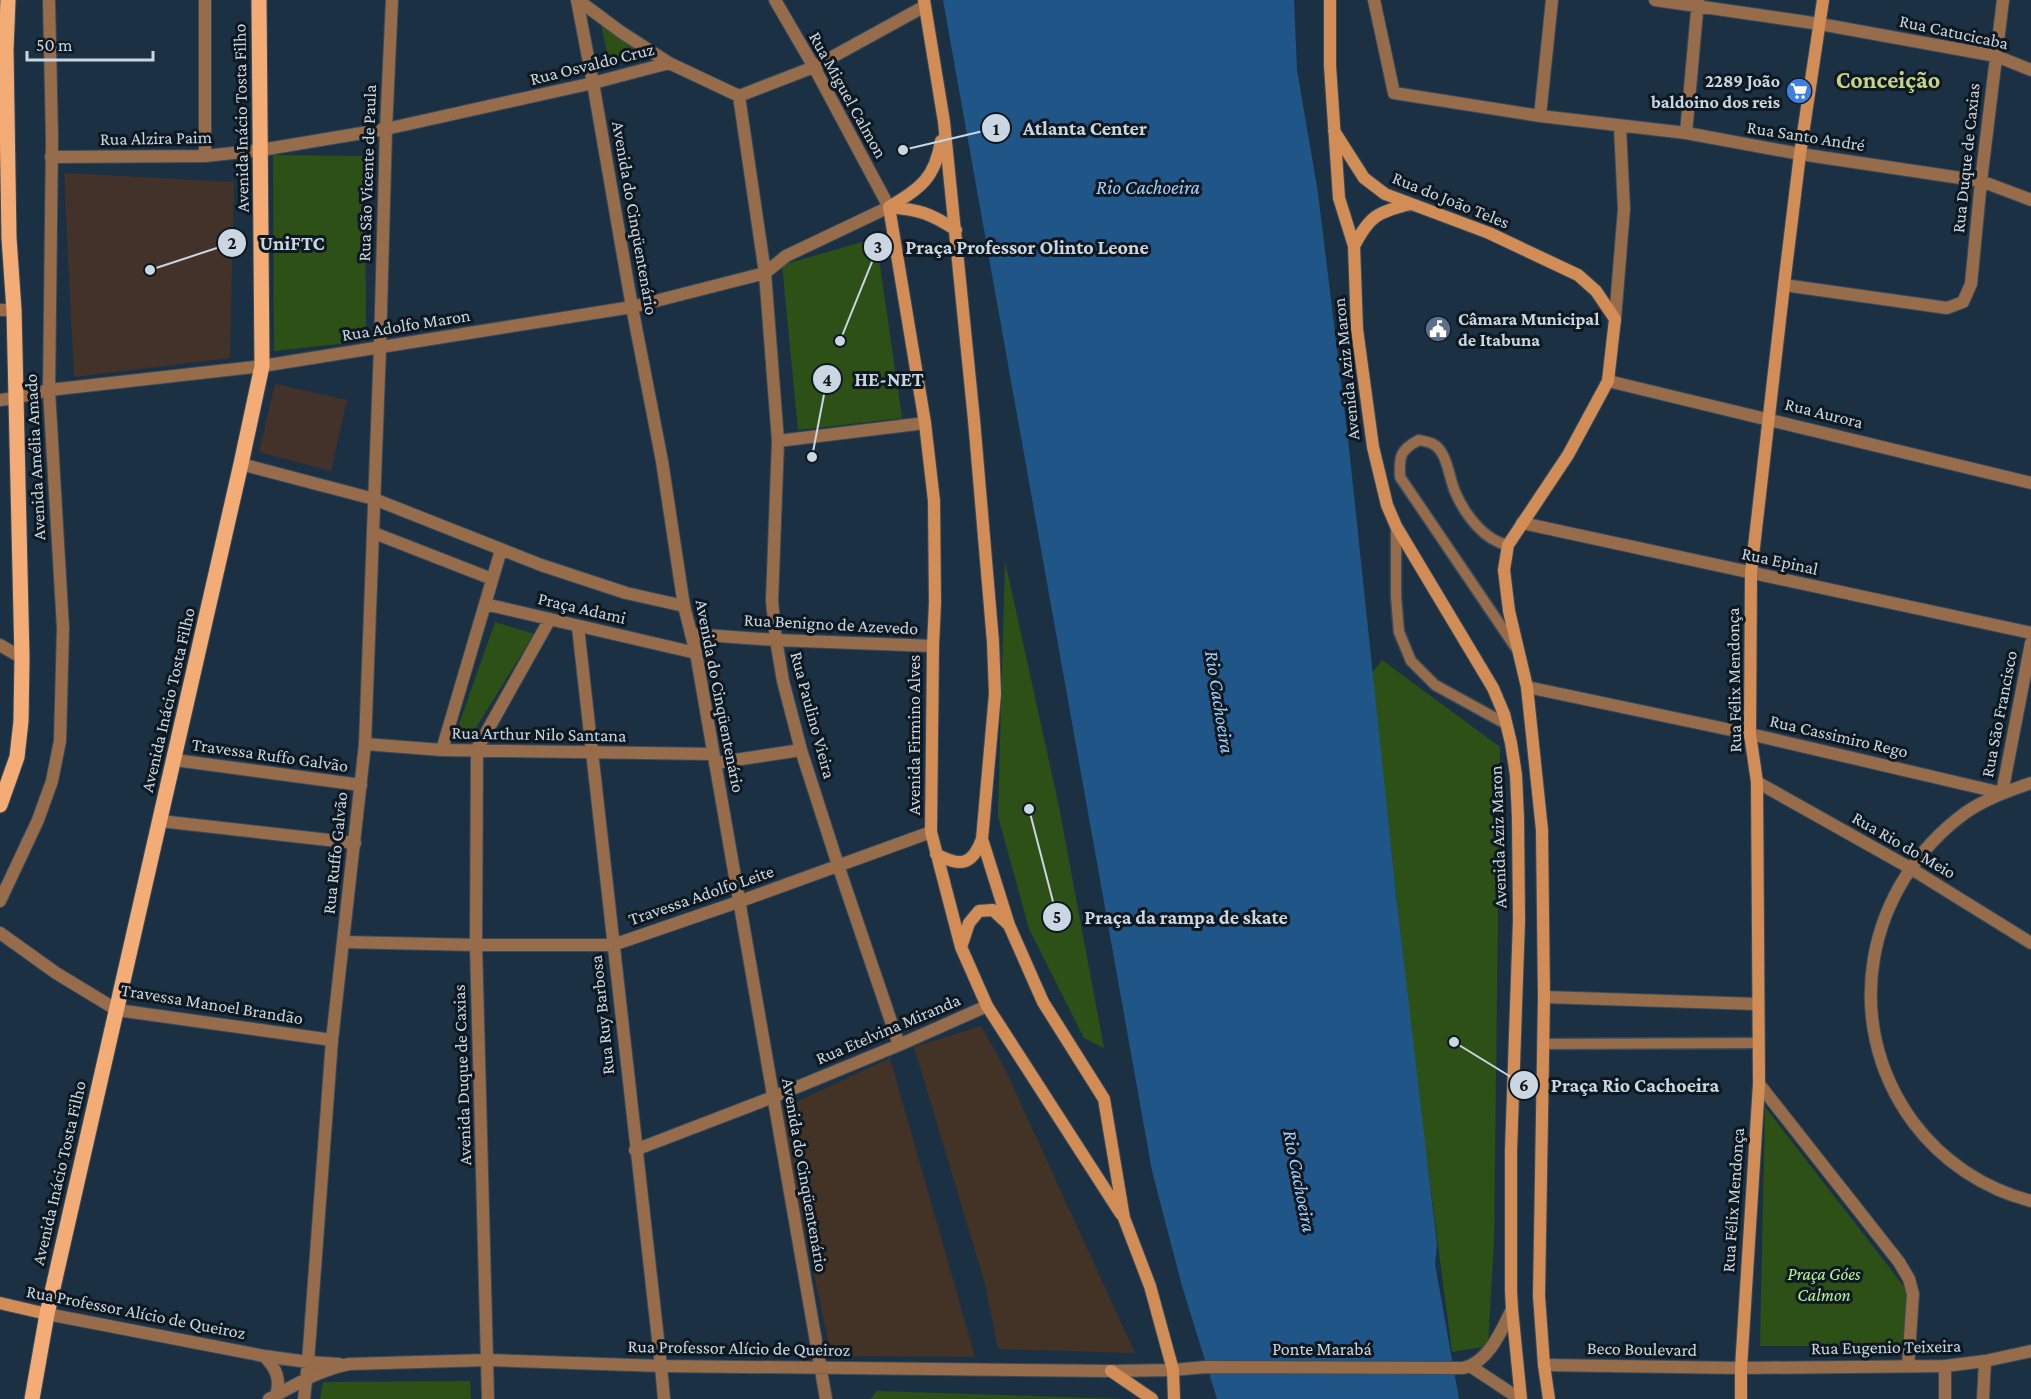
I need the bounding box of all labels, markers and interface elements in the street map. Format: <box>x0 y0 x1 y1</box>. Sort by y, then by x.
street label: Rua Catucicaba <box>1898 11 2010 53</box>
street label: Avenida Inácio Tosta Filho <box>229 23 253 213</box>
scale bar <box>27 24 153 62</box>
street label: Rua Miguel Calmon <box>805 28 891 162</box>
text: 50 m <box>36 35 73 55</box>
street label: Rua Osvaldo Cruz <box>528 39 657 89</box>
district label: Conceição <box>1836 66 1940 93</box>
place label: 2289 João baldoino dos reis <box>1650 71 1780 112</box>
supermarket icon: 2289 João baldoino dos reis <box>1784 76 1814 106</box>
street label: Rua Duque de Caxias <box>1948 82 1984 234</box>
street label: Rua São Vicente de Paula <box>354 84 380 262</box>
callout: Atlanta Center <box>981 109 1159 147</box>
text: Atlanta Center <box>1022 117 1147 139</box>
street label: Rua Santo André <box>1746 117 1866 155</box>
text: 1 <box>993 119 1000 139</box>
street label: Avenida do Cinqüentenário <box>608 120 662 316</box>
street label: Rua Alzira Paim <box>100 127 213 149</box>
street label: Rua do João Teles <box>1390 167 1512 233</box>
water label: Rio Cachoeira <box>1096 176 1200 198</box>
callout: UniFTC <box>217 224 336 262</box>
callout: Praça Professor Olinto Leone <box>863 228 1161 266</box>
text: UniFTC <box>259 232 325 254</box>
text: 2 <box>227 233 237 253</box>
text: Praça Professor Olinto Leone <box>905 236 1149 258</box>
text: 3 <box>874 237 882 257</box>
street label: Avenida Aziz Maron <box>1329 297 1363 441</box>
street label: Rua Adolfo Maron <box>340 305 472 345</box>
place label: Câmara Municipal de Itabuna <box>1458 309 1599 350</box>
public building icon: Câmara Municipal de Itabuna <box>1423 314 1453 344</box>
callout: HE-NET <box>812 360 936 398</box>
text: HE-NET <box>854 368 924 390</box>
text: 4 <box>822 370 832 390</box>
street label: Avenida Amélia Amado <box>21 373 49 541</box>
street label: Rua Aurora <box>1783 394 1865 432</box>
street label: Rua Epinal <box>1740 543 1820 579</box>
street label: Praça Adami <box>536 588 628 628</box>
street label: Avenida do Cinqüentenário <box>691 598 749 794</box>
street label: Avenida Inácio Tosta Filho <box>137 606 199 794</box>
street label: Rua Félix Mendonça <box>1723 607 1745 753</box>
street label: Rua Benigno de Azevedo <box>743 609 919 639</box>
street label: Rua Paulino Vieira <box>786 649 840 781</box>
water label: Rio Cachoeira <box>1201 649 1239 755</box>
street label: Rua São Francisco <box>1977 649 2021 779</box>
street label: Avenida Firmino Alves <box>904 655 924 815</box>
street label: Rua Cassimiro Rego <box>1768 710 1910 762</box>
street label: Rua Arthur Nilo Santana <box>451 722 627 746</box>
street label: Travessa Ruffo Galvão <box>190 734 350 776</box>
street label: Avenida Aziz Maron <box>1486 765 1510 909</box>
street label: Rua Ruffo Galvão <box>319 791 351 915</box>
street label: Rua Rio do Meio <box>1849 807 1959 883</box>
street label: Travessa Adolfo Leite <box>626 861 776 929</box>
callout: Praça da rampa de skate <box>1042 898 1300 936</box>
text: Praça da rampa de skate <box>1084 906 1288 928</box>
text: 5 <box>1053 907 1061 927</box>
street label: Rua Ruy Barbosa <box>586 954 618 1076</box>
street label: Travessa Manoel Brandão <box>119 980 305 1028</box>
street label: Avenida Duque de Caxias <box>449 984 475 1166</box>
street label: Rua Etelvina Miranda <box>813 990 963 1068</box>
callout: Praça Rio Cachoeira <box>1509 1066 1732 1104</box>
text: Praça Rio Cachoeira <box>1551 1074 1719 1096</box>
text: 6 <box>1519 1075 1529 1095</box>
street label: Avenida do Cinqüentenário <box>778 1077 832 1273</box>
street label: Avenida Inácio Tosta Filho <box>28 1079 90 1267</box>
street label: Rua Félix Mendonça <box>1718 1127 1748 1273</box>
water label: Rio Cachoeira <box>1279 1128 1321 1234</box>
park label: Praça Góes Calmon <box>1787 1264 1861 1305</box>
street label: Rua Professor Alício de Queiroz <box>25 1281 248 1343</box>
street label: Rua Professor Alício de Queiroz <box>627 1336 851 1360</box>
street label: Rua Eugenio Teixeira <box>1811 1336 1961 1358</box>
street label: Beco Boulevard <box>1587 1338 1698 1360</box>
street label: Ponte Marabá <box>1272 1339 1372 1359</box>

